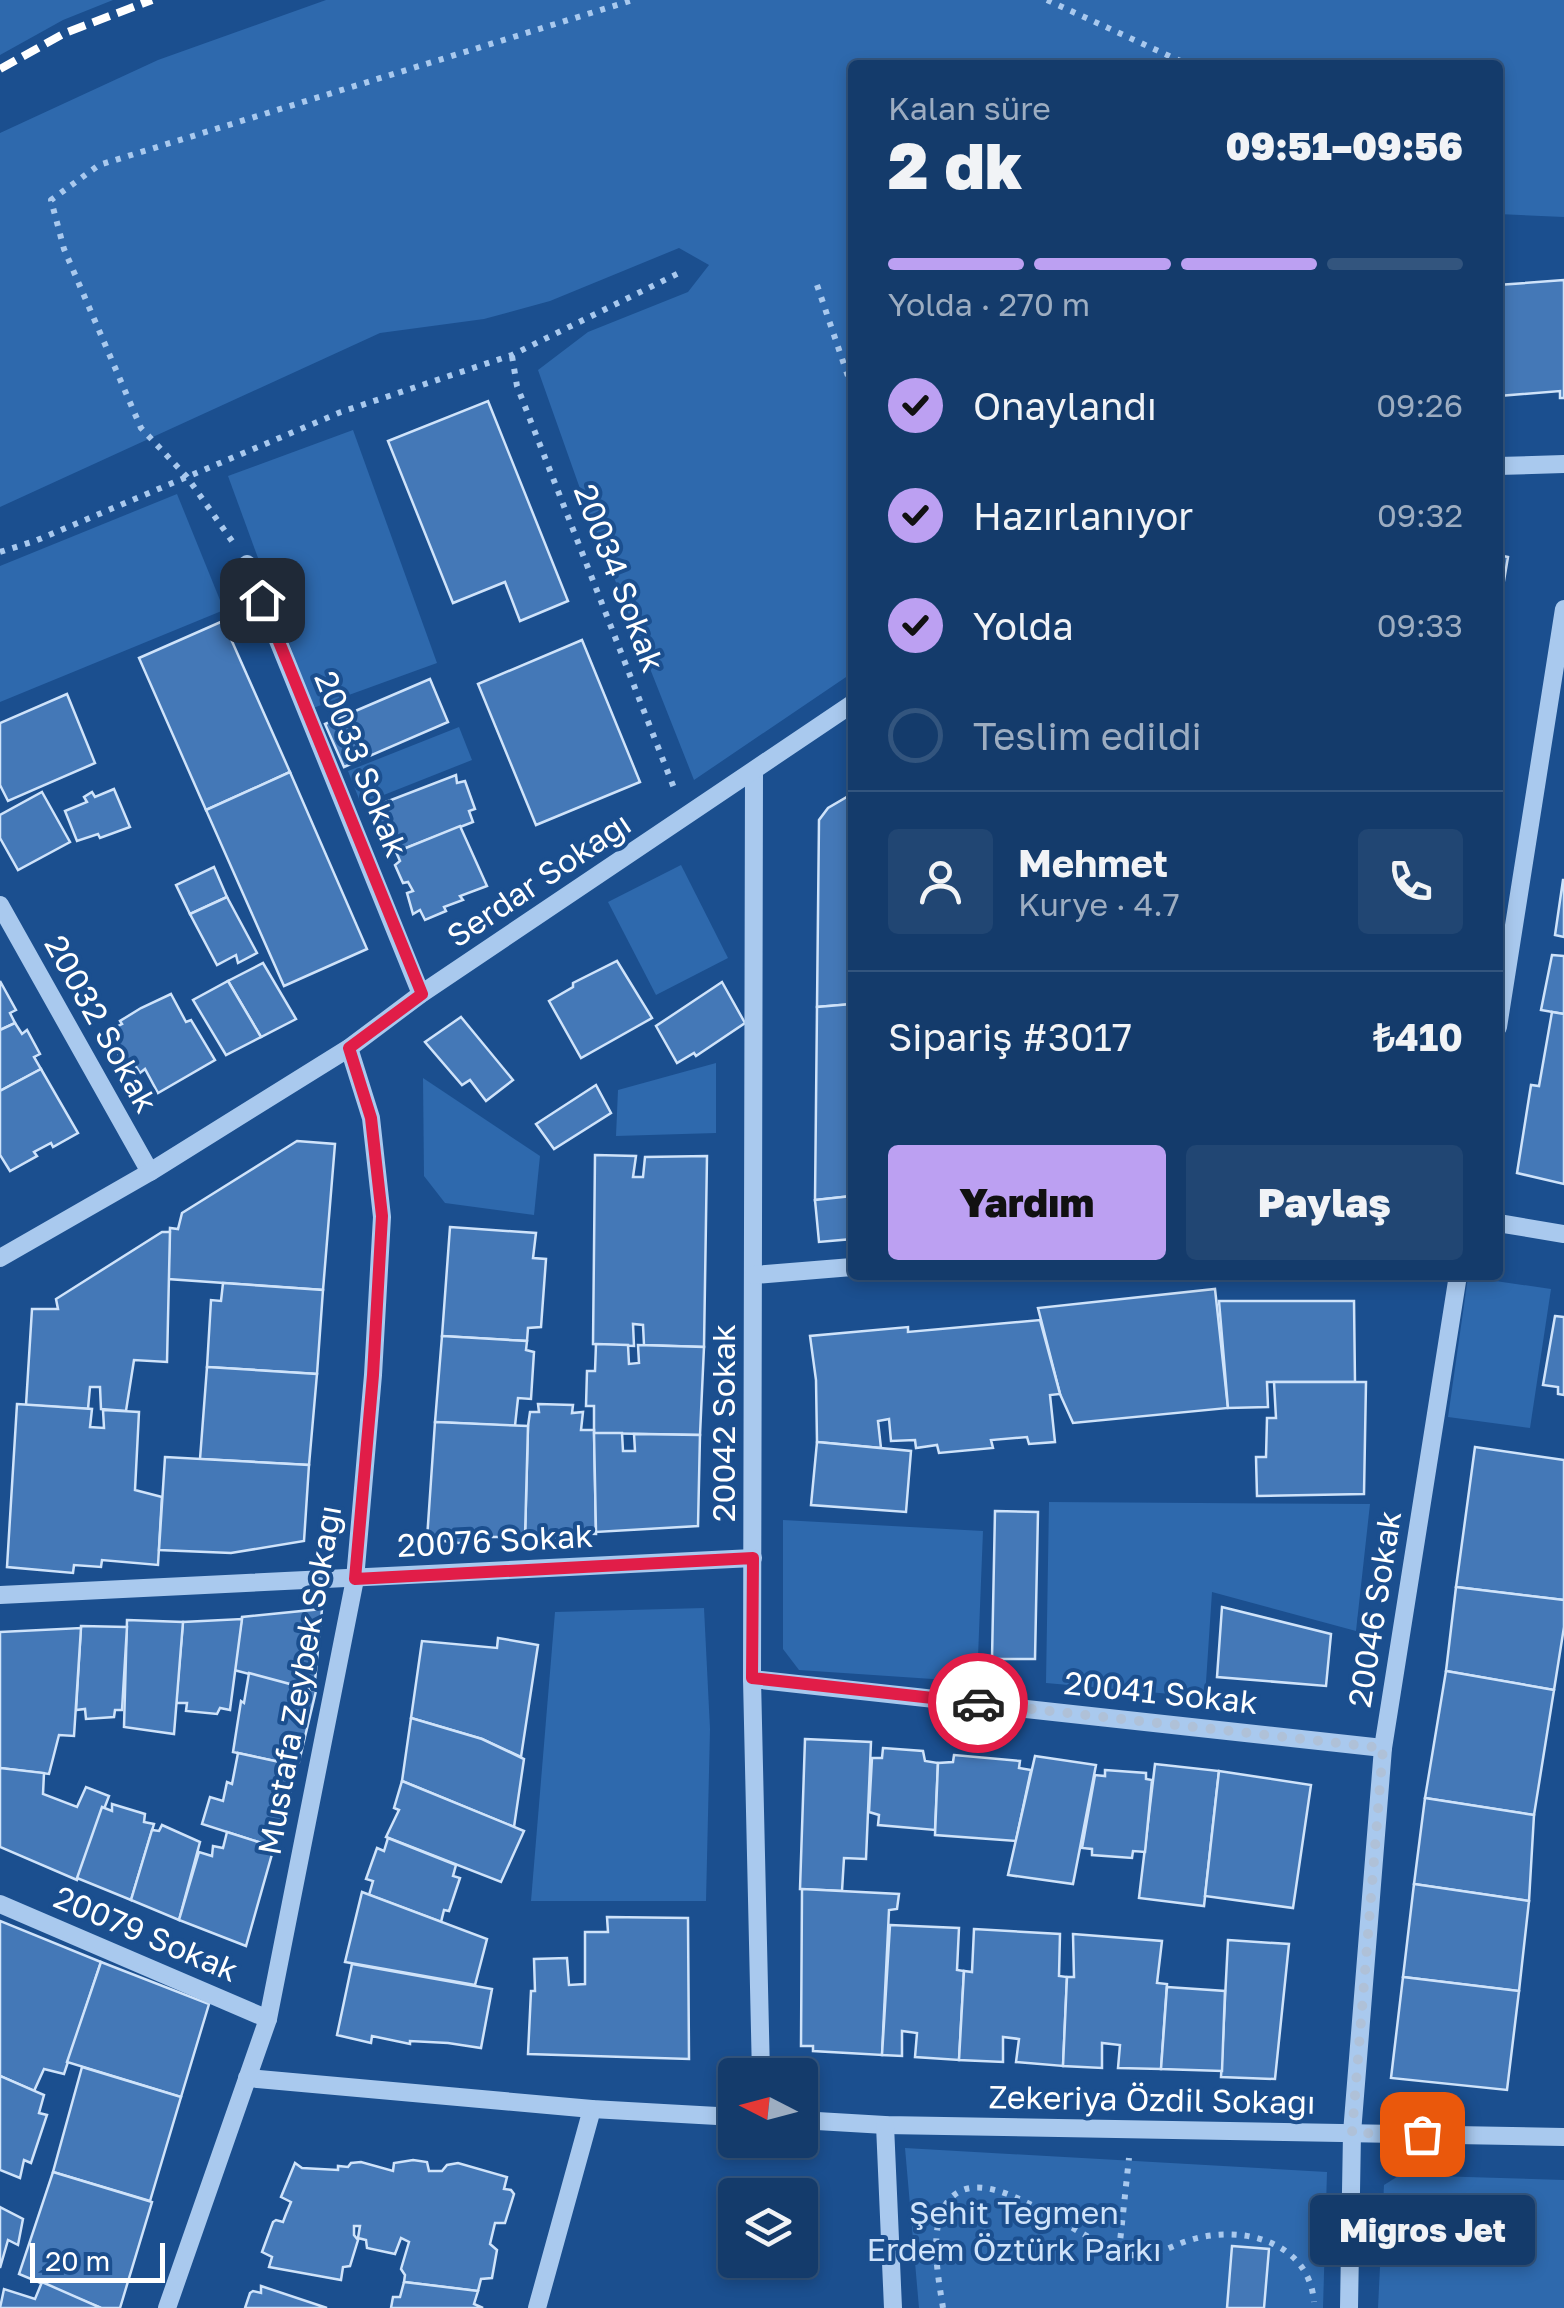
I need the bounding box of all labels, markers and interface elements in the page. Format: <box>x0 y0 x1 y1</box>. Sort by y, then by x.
text: Kalan süre <box>888 89 1051 127</box>
text: 09:51–09:56 <box>1225 123 1463 168</box>
text: 2 dk <box>888 125 1022 203</box>
text: Yolda · 270 m <box>888 285 1090 323</box>
icon: check <box>888 378 943 433</box>
text: Onaylandı <box>973 383 1157 428</box>
text: 09:26 <box>1376 386 1463 424</box>
street label: 20034 Sokak <box>567 478 673 677</box>
icon: check <box>888 488 943 543</box>
text: Hazırlanıyor <box>973 493 1193 538</box>
text: 09:32 <box>1377 496 1463 534</box>
pin <box>220 558 305 643</box>
icon: home <box>235 573 290 628</box>
icon: check <box>888 598 943 653</box>
text: Yolda <box>973 603 1074 648</box>
text: 09:33 <box>1377 606 1463 644</box>
street label: 20033 Sokak <box>307 665 416 862</box>
text: Teslim edildi <box>973 713 1202 758</box>
street label: Serdar Sokağı <box>439 804 637 955</box>
button: person <box>888 829 993 934</box>
button: phone <box>1358 829 1463 934</box>
text: Mehmet <box>1018 840 1168 885</box>
text: Kurye · 4.7 <box>1018 885 1180 923</box>
street label: 20032 Sokak <box>37 928 166 1119</box>
text: Sipariş #3017 <box>888 1014 1132 1059</box>
text: ₺410 <box>1373 1014 1463 1059</box>
button: Yardım <box>888 1145 1166 1260</box>
button: Paylaş <box>1186 1145 1463 1260</box>
street label: 20042 Sokak <box>704 1324 742 1522</box>
street label: Mustafa Zeybek Sokağı <box>250 1502 348 1858</box>
street label: 20046 Sokak <box>1340 1508 1408 1710</box>
street label: 20076 Sokak <box>396 1516 594 1564</box>
courier <box>928 1653 1028 1753</box>
street label: 20041 Sokak <box>1062 1663 1260 1721</box>
icon: car <box>951 1676 1006 1731</box>
street label: 20079 Sokak <box>49 1877 244 1989</box>
north arrow <box>718 2058 818 2158</box>
map controls <box>718 2058 818 2278</box>
street label: Zekeriya Özdil Sokağı <box>988 2077 1316 2121</box>
pin <box>1380 2092 1465 2177</box>
icon: bag <box>1395 2107 1450 2162</box>
button: layers <box>718 2178 818 2278</box>
park label: Şehit Teğmen Erdem Öztürk Parkı <box>866 2193 1162 2268</box>
callout: Migros Jet <box>1310 2194 1534 2264</box>
text: Migros Jet <box>1339 2211 1506 2249</box>
scale bar <box>30 2238 165 2282</box>
text: 20 m <box>45 2244 110 2277</box>

